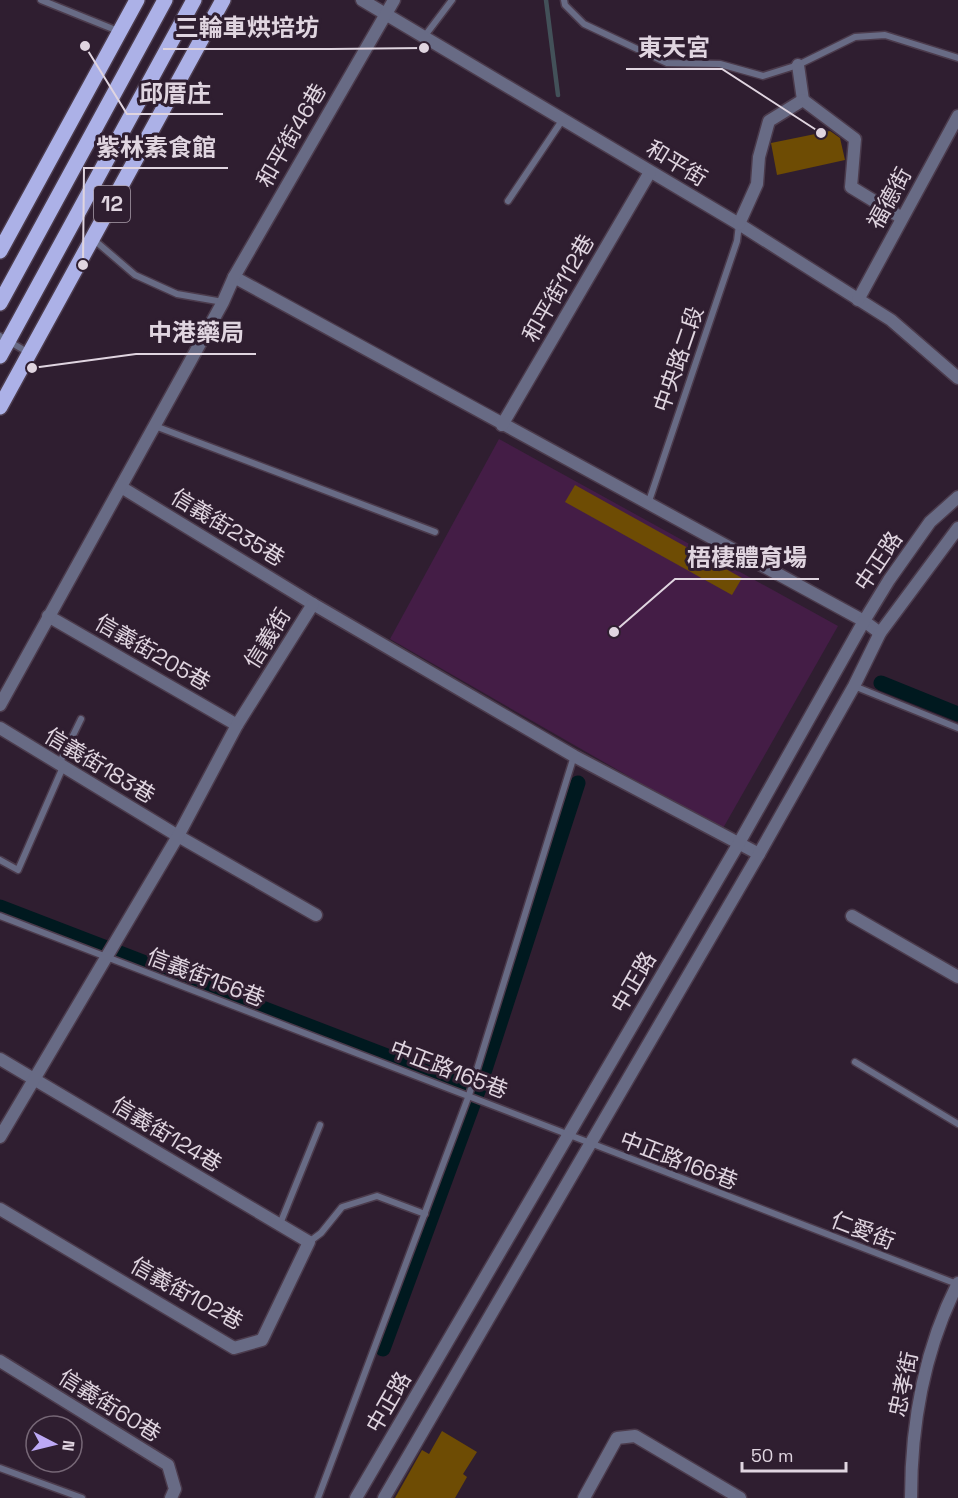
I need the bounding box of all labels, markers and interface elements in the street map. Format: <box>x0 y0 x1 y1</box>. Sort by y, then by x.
callout: 三輪車烘培坊 <box>163 7 331 49</box>
text: 三輪車烘培坊 <box>175 12 319 43</box>
callout: 東天宮 <box>626 27 722 69</box>
text: 東天宮 <box>638 32 710 63</box>
callout: 邱厝庄 <box>127 72 223 114</box>
text: 邱厝庄 <box>139 78 211 109</box>
street label: 和平街46巷 <box>250 78 332 192</box>
callout: 紫林素食館 <box>84 126 228 168</box>
text: 紫林素食館 <box>96 132 216 163</box>
street label: 和平街 <box>641 134 713 192</box>
street label: 福德街 <box>861 162 917 234</box>
road number: 12 <box>94 186 130 222</box>
street label: 和平街112巷 <box>516 229 600 347</box>
street label: 中央路二段 <box>647 302 709 416</box>
callout: 中港藥局 <box>136 312 256 354</box>
text: 中港藥局 <box>148 317 244 348</box>
street label: 信義街235巷 <box>166 482 290 572</box>
street label: 中正路 <box>848 526 908 596</box>
callout: 梧棲體育場 <box>675 537 819 579</box>
text: 梧棲體育場 <box>687 542 807 573</box>
street label: 信義街 <box>238 603 296 673</box>
street label: 信義街205巷 <box>90 608 216 696</box>
street label: 信義街183巷 <box>40 721 160 809</box>
street label: 信義街156巷 <box>143 942 269 1012</box>
street label: 中正路 <box>604 946 662 1018</box>
street label: 中正路165巷 <box>386 1034 512 1104</box>
street label: 信義街124巷 <box>107 1090 227 1178</box>
street label: 中正路166巷 <box>616 1125 742 1195</box>
street label: 仁愛街 <box>827 1205 899 1255</box>
street label: 信義街102巷 <box>126 1251 248 1335</box>
street label: 忠孝街 <box>882 1349 924 1419</box>
street label: 信義街60巷 <box>54 1363 166 1447</box>
street label: 中正路 <box>359 1366 417 1438</box>
north arrow <box>24 1414 84 1474</box>
scale bar <box>742 1435 846 1473</box>
text: N <box>57 1439 79 1452</box>
text: 50 m <box>751 1444 793 1467</box>

